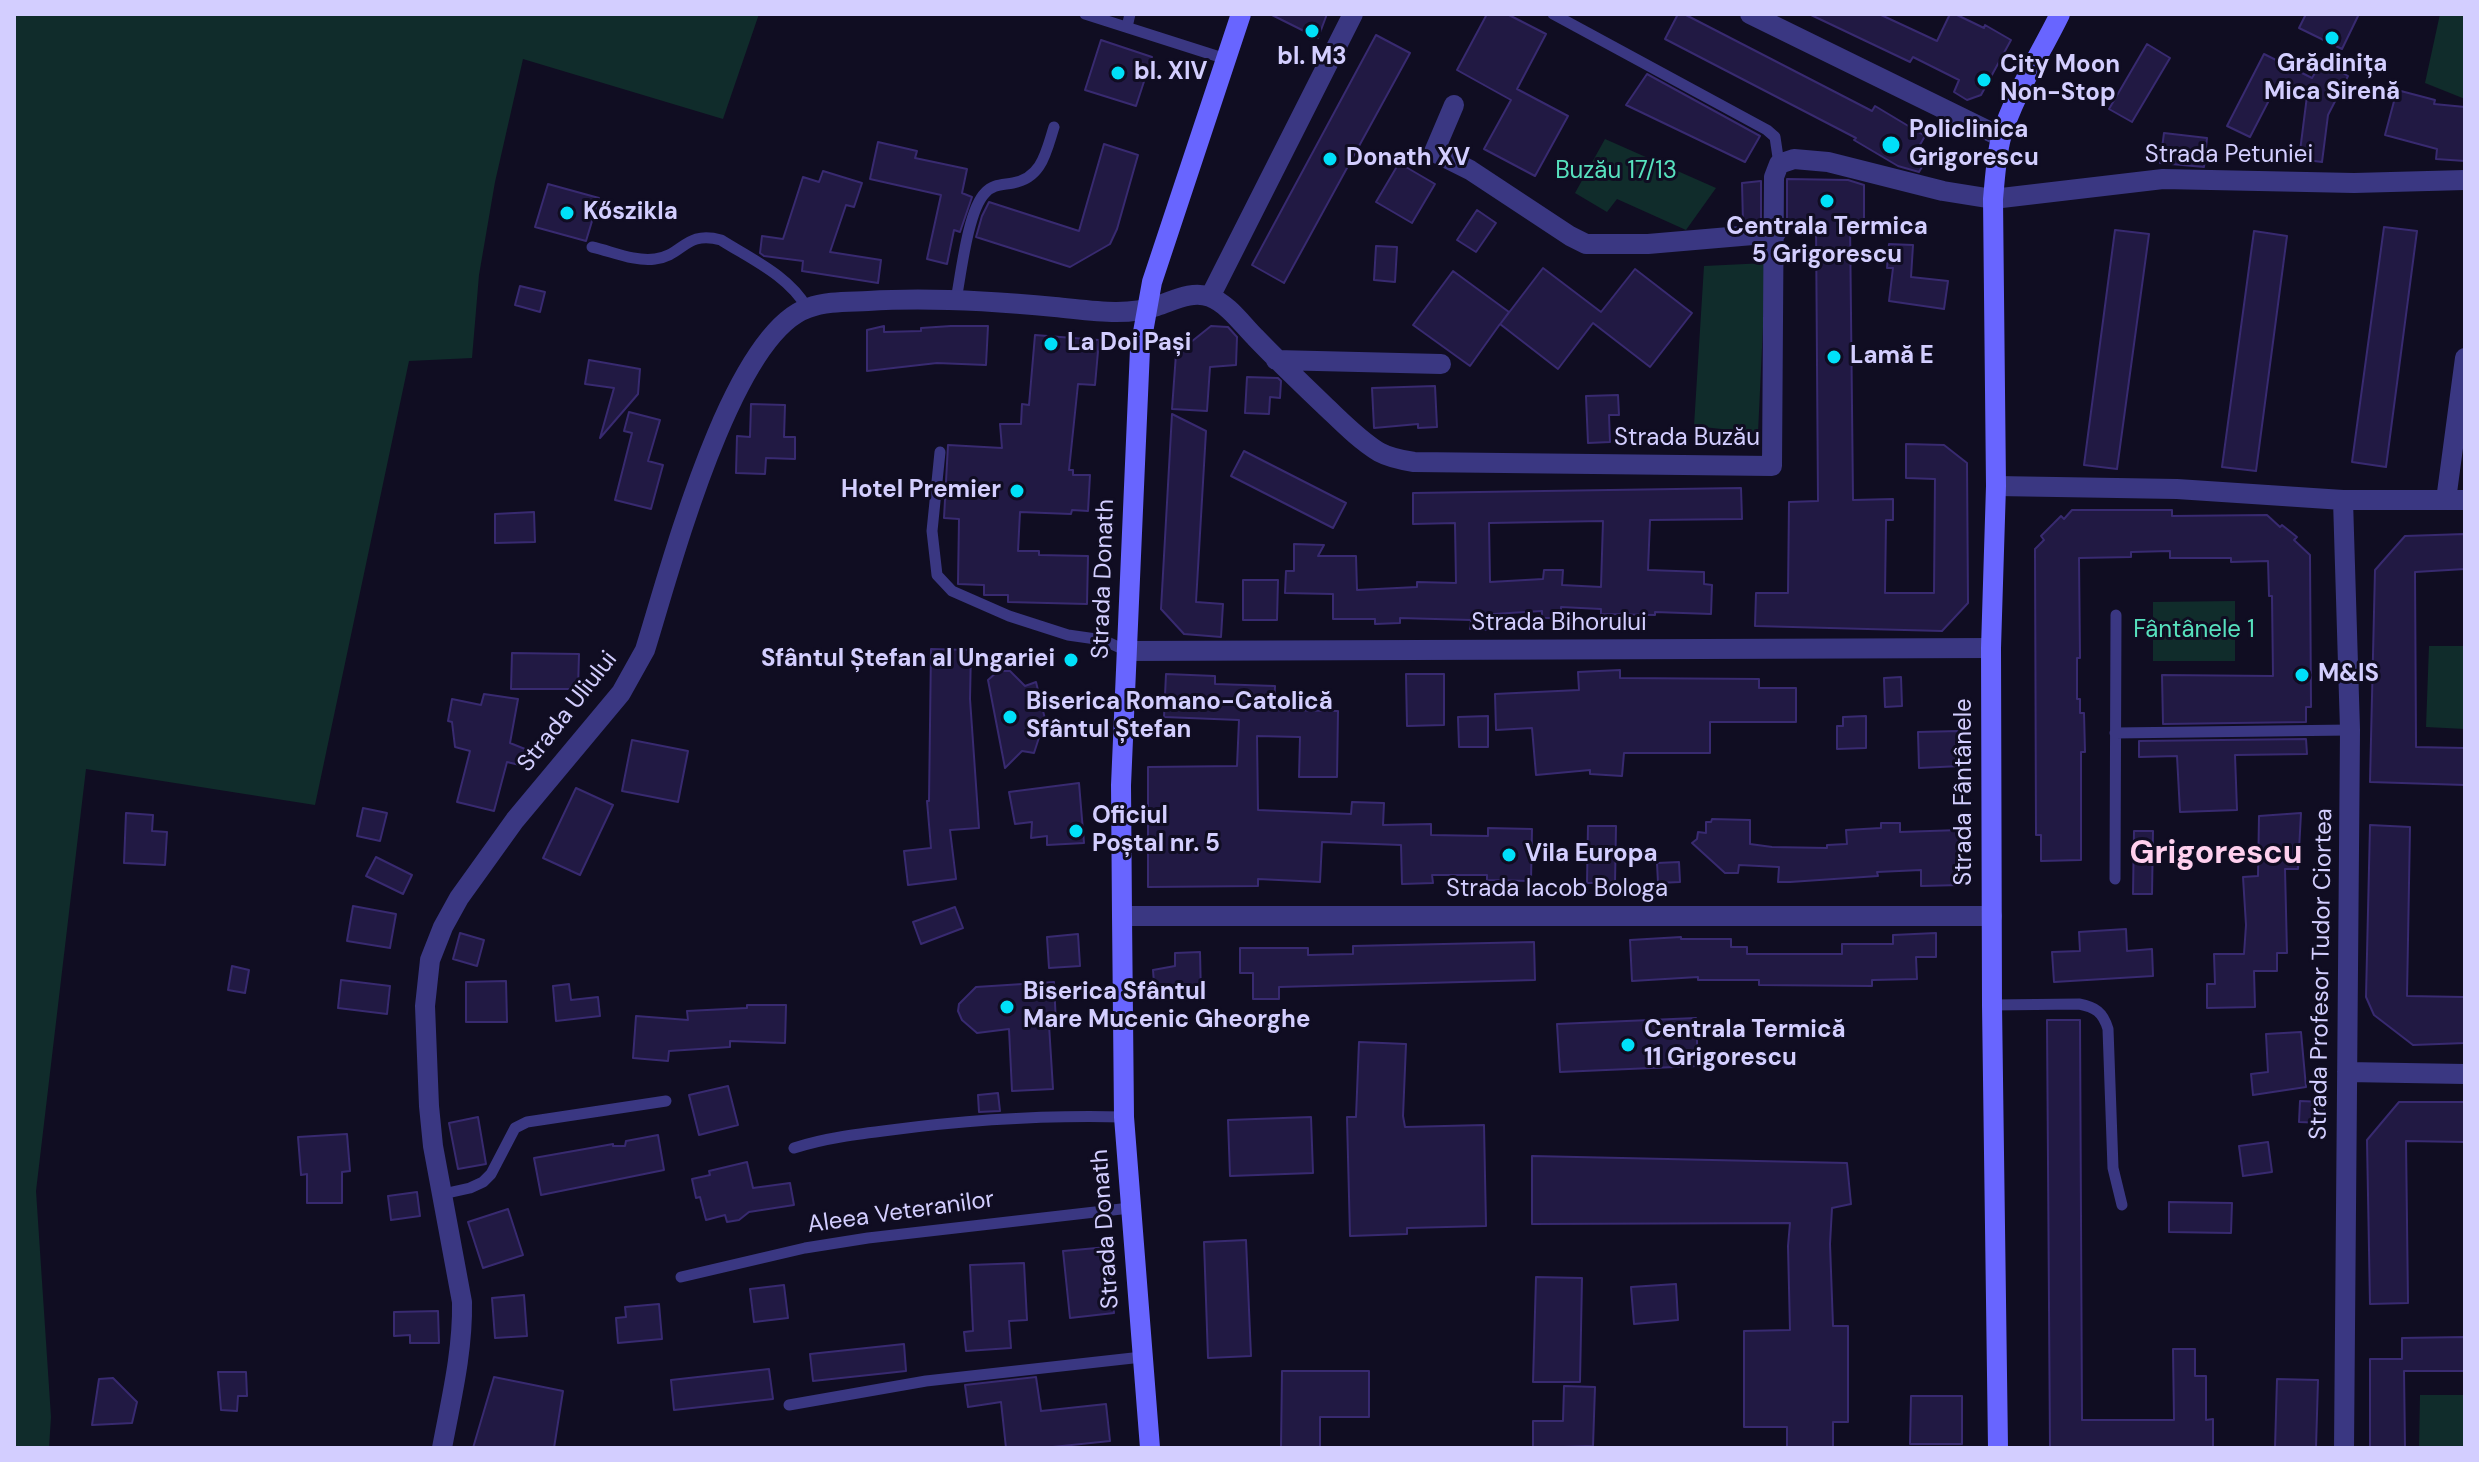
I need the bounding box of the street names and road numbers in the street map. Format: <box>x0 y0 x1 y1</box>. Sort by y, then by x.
street label: Strada Petuniei <box>2145 142 2313 170</box>
street label: Strada Buzău <box>1614 425 1760 453</box>
street label: Strada Donath <box>1087 498 1121 660</box>
street label: Strada Bihorului <box>1471 610 1647 638</box>
street label: Strada Uliului <box>512 646 624 778</box>
street label: Strada Fântânele <box>1951 698 1979 886</box>
street label: Strada Profesor Tudor Ciortea <box>2305 808 2339 1140</box>
street label: Strada Iacob Bologa <box>1446 876 1668 904</box>
street label: Strada Donath <box>1086 1148 1126 1310</box>
street label: Aleea Veteranilor <box>806 1186 996 1240</box>

